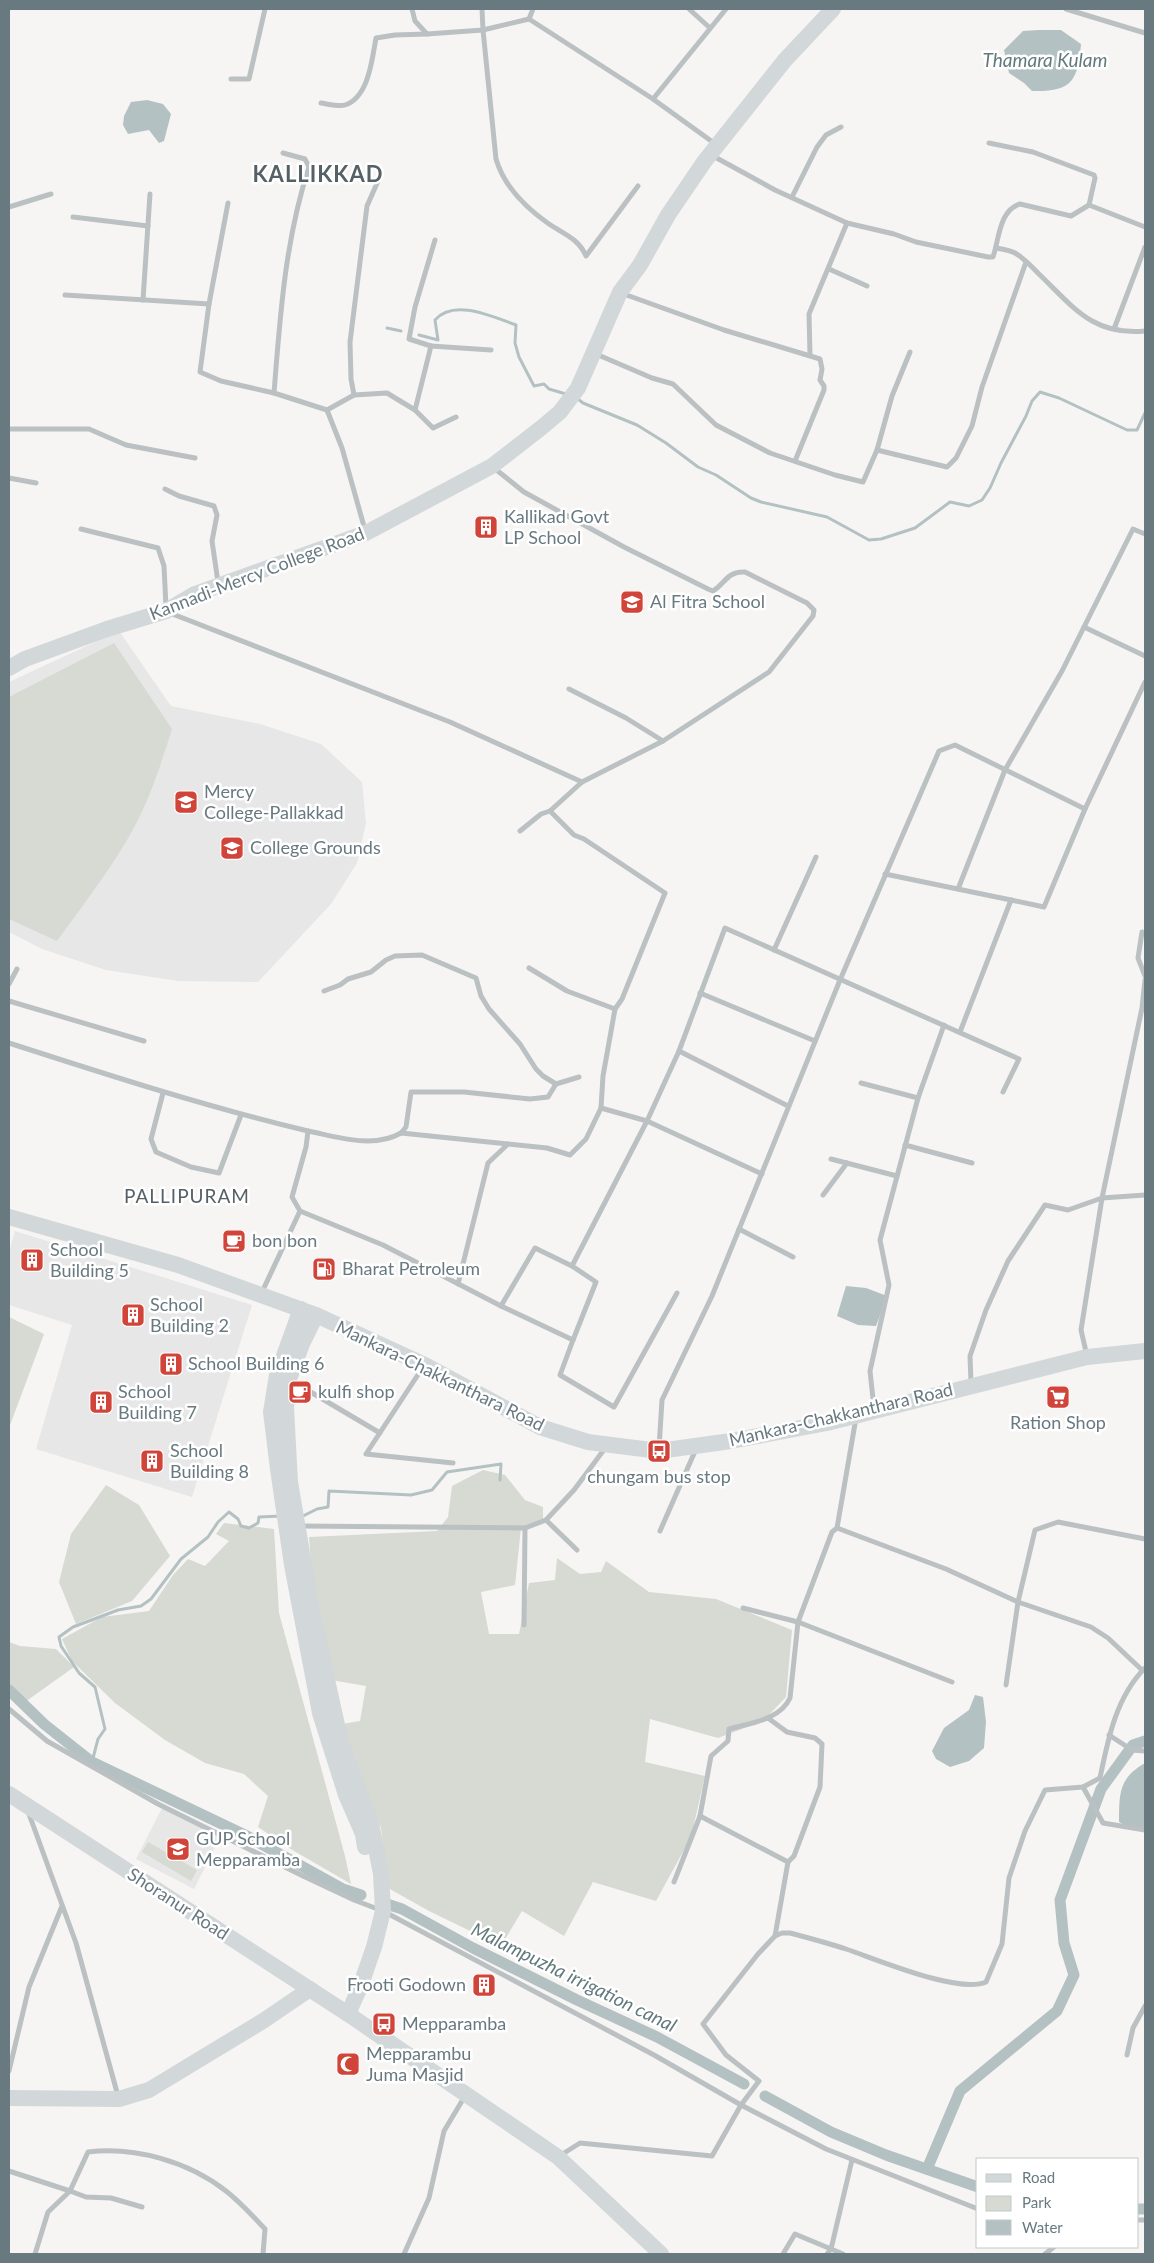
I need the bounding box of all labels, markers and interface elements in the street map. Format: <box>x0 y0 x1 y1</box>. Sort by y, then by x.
water label: Thamara Kulam <box>982 48 1108 71</box>
district label: KALLIKKAD <box>253 160 383 187</box>
place label: Kallikad Govt LP School <box>504 505 610 548</box>
building icon: Kallikad Govt LP School <box>473 514 499 540</box>
street label: Kannadi-Mercy College Road <box>146 522 367 624</box>
school or university icon: Al Fitra School <box>619 589 645 615</box>
place label: Al Fitra School <box>650 590 765 612</box>
place label: Mercy College-Pallakkad <box>204 780 344 823</box>
school or university icon: Mercy College-Pallakkad <box>173 789 199 815</box>
school or university icon: College Grounds <box>219 835 245 861</box>
place label: College Grounds <box>250 836 381 858</box>
district label: PALLIPURAM <box>124 1184 250 1207</box>
cafe icon: bon bon <box>221 1228 247 1254</box>
place label: bon bon <box>252 1229 317 1251</box>
place label: School Building 5 <box>50 1238 129 1281</box>
building icon: School Building 5 <box>19 1247 45 1273</box>
fuel station icon: Bharat Petroleum <box>311 1256 337 1282</box>
place label: Bharat Petroleum <box>342 1257 480 1279</box>
place label: School Building 2 <box>150 1293 229 1336</box>
building icon: School Building 2 <box>120 1302 146 1328</box>
street label: Mankara-Chakkanthara Road <box>333 1315 548 1435</box>
building icon: School Building 6 <box>158 1351 184 1377</box>
place label: School Building 6 <box>188 1352 325 1374</box>
street label: Mankara-Chakkanthara Road <box>727 1378 955 1451</box>
cafe icon: kulfi shop <box>287 1379 313 1405</box>
place label: School Building 7 <box>118 1380 197 1423</box>
place label: kulfi shop <box>318 1380 394 1402</box>
supermarket icon: Ration Shop <box>1045 1384 1071 1410</box>
building icon: School Building 7 <box>88 1389 114 1415</box>
place label: Ration Shop <box>1010 1411 1106 1433</box>
bus stop icon: chungam bus stop <box>646 1438 672 1464</box>
place label: School Building 8 <box>170 1439 249 1482</box>
building icon: School Building 8 <box>139 1448 165 1474</box>
place label: chungam bus stop <box>587 1465 731 1487</box>
place label: GUP School Mepparamba <box>196 1827 300 1870</box>
school or university icon: GUP School Mepparamba <box>165 1836 191 1862</box>
street label: Shoranur Road <box>124 1862 233 1944</box>
water label: Malampuzha irrigation canal <box>468 1917 680 2036</box>
building icon: Frooti Godown <box>471 1972 497 1998</box>
place label: Frooti Godown <box>347 1973 466 1995</box>
bus stop icon: Mepparamba <box>371 2011 397 2037</box>
place label: Mepparamba <box>402 2012 506 2034</box>
place label: Mepparambu Juma Masjid <box>366 2042 471 2085</box>
mosque icon: Mepparambu Juma Masjid <box>335 2051 361 2077</box>
legend <box>976 2158 1139 2248</box>
text: Road <box>1022 2168 1055 2186</box>
text: Park <box>1022 2193 1052 2211</box>
text: Water <box>1022 2218 1063 2236</box>

